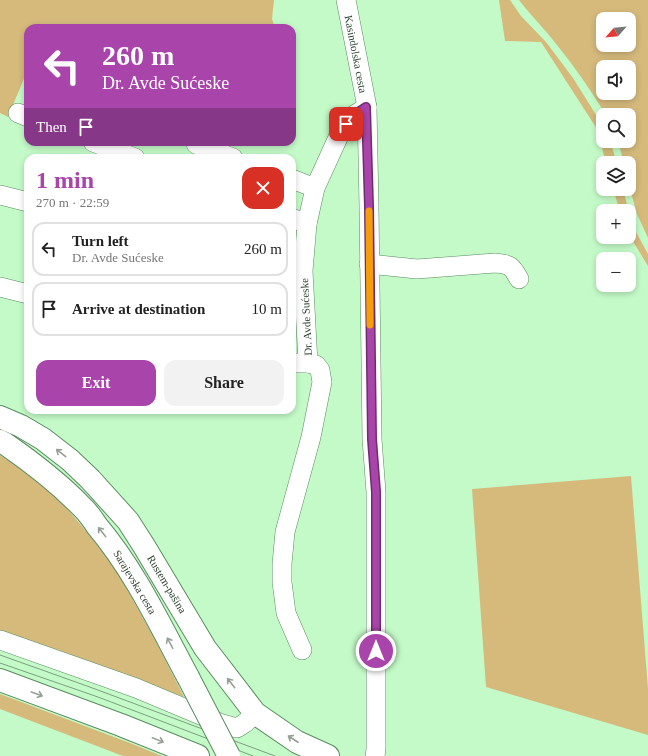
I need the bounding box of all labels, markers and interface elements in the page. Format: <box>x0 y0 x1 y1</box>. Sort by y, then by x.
north arrow <box>596 12 636 52</box>
map controls <box>596 12 636 292</box>
street label: Kasindolska cesta <box>343 14 369 94</box>
icon: left <box>36 40 88 92</box>
text: 260 m <box>102 40 174 71</box>
button: sound <box>596 60 636 100</box>
text: Dr. Avde Sućeske <box>102 73 229 93</box>
pin <box>329 107 363 141</box>
button: search <box>596 108 636 148</box>
icon: arrive <box>335 113 357 135</box>
icon: arrive <box>75 116 97 138</box>
text: Then <box>36 119 67 135</box>
button: layers <box>596 156 636 196</box>
text: 1 min <box>36 167 94 193</box>
button: close <box>242 167 284 209</box>
text: 270 m · 22:59 <box>36 195 109 210</box>
button: + <box>596 204 636 244</box>
text: Turn left <box>72 233 129 249</box>
icon: left <box>38 238 60 260</box>
text: 260 m <box>244 241 282 257</box>
text: Dr. Avde Sućeske <box>72 250 164 265</box>
button: − <box>596 252 636 292</box>
street label: Dr. Avde Sućeske <box>298 278 314 356</box>
icon: arrive <box>38 298 60 320</box>
text: Arrive at destination <box>72 301 205 317</box>
text: 10 m <box>252 301 282 317</box>
button: Exit <box>36 360 156 406</box>
button: Share <box>164 360 284 406</box>
one-way arrow <box>55 449 66 457</box>
one-way arrow <box>98 526 107 537</box>
street label: Sarajevska cesta <box>111 548 159 616</box>
street label: Rustem-pašina <box>145 553 189 615</box>
position arrow <box>355 630 397 672</box>
one-way arrow <box>166 637 173 649</box>
one-way arrow <box>227 677 236 688</box>
one-way arrow <box>30 691 43 698</box>
one-way arrow <box>288 735 299 743</box>
one-way arrow <box>152 737 164 745</box>

